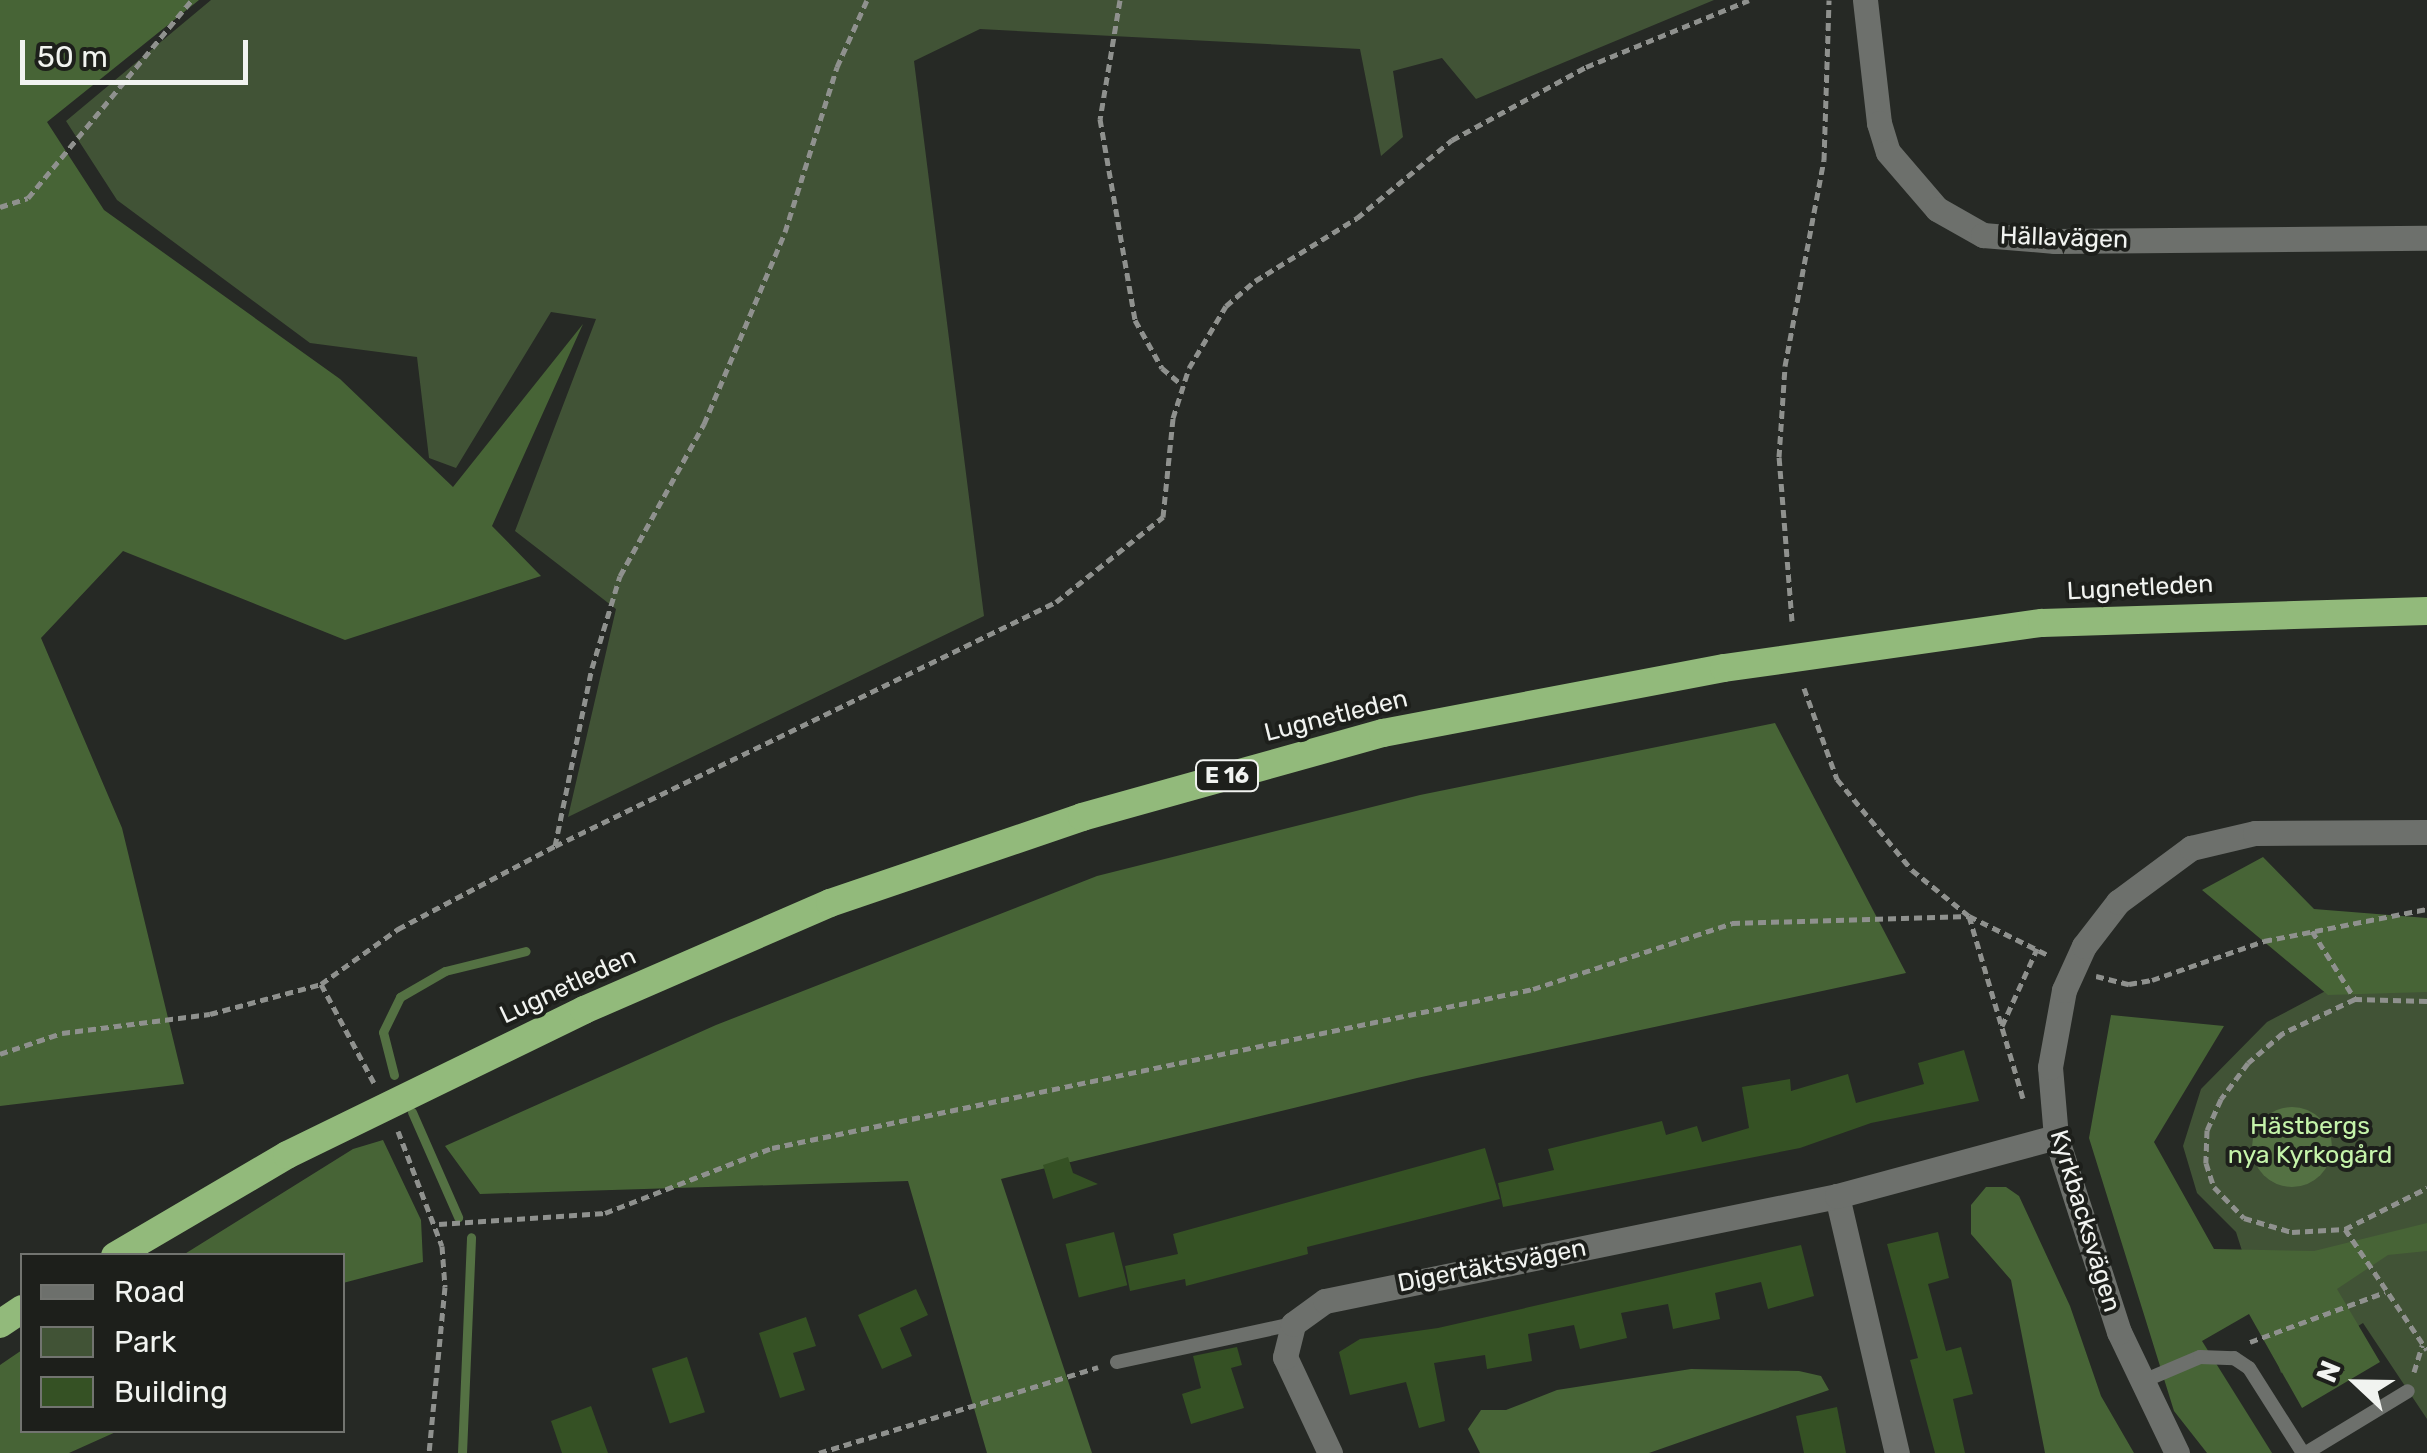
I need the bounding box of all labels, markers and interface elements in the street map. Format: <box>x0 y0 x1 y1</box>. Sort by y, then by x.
scale bar <box>25 20 252 82</box>
text: 50 m <box>37 39 108 75</box>
street label: Hällavägen <box>1999 221 2129 255</box>
street label: Lugnetleden <box>2066 569 2214 607</box>
street label: Lugnetleden <box>1261 684 1411 748</box>
road number: E 16 <box>1194 759 1260 793</box>
street label: Lugnetleden <box>495 941 641 1031</box>
park label: Hästbergs nya Kyrkogård <box>2228 1112 2392 1171</box>
street label: Kyrkbacksvägen <box>2043 1126 2127 1316</box>
street label: Digertäktsvägen <box>1395 1233 1589 1299</box>
legend <box>20 1253 345 1433</box>
text: Road <box>114 1274 185 1310</box>
text: Park <box>114 1324 176 1360</box>
north arrow <box>2307 1333 2407 1433</box>
text: N <box>2310 1356 2348 1387</box>
text: Building <box>114 1374 228 1410</box>

